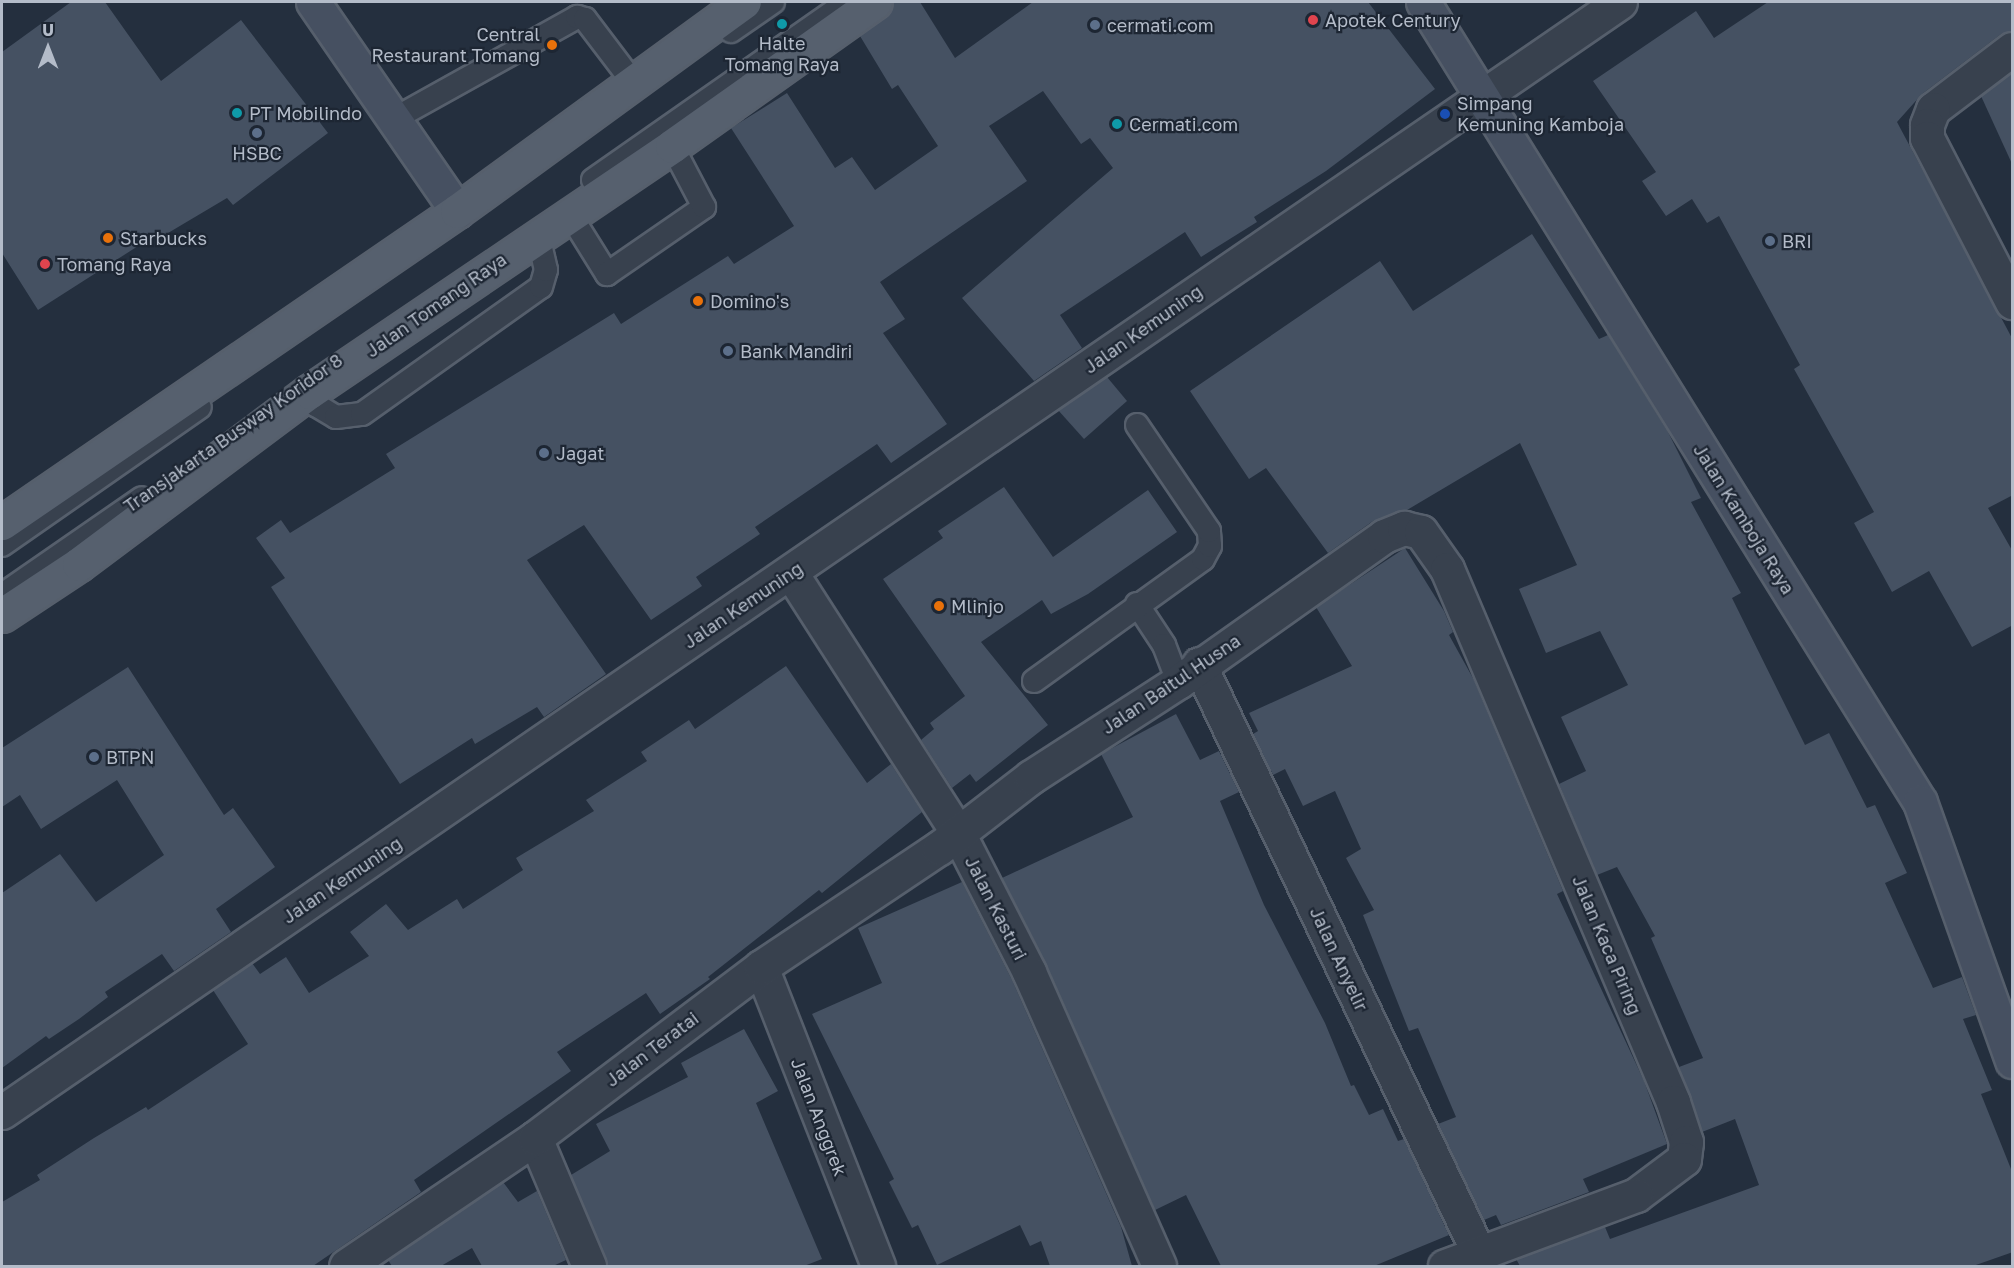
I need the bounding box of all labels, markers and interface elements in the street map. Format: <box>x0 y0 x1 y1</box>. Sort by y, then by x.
place label: Apotek Century <box>1325 9 1461 31</box>
marker: Apotek Century <box>1306 13 1320 27</box>
place label: cermati.com <box>1107 14 1214 36</box>
marker: Halte Tomang Raya <box>775 17 789 31</box>
north arrow <box>18 18 78 78</box>
marker: cermati.com <box>1088 18 1102 32</box>
text: U <box>42 20 54 40</box>
place label: Central Restaurant Tomang <box>372 24 540 66</box>
place label: Halte Tomang Raya <box>725 33 839 76</box>
marker: Central Restaurant Tomang <box>545 38 559 52</box>
place label: Simpang Kemuning Kamboja <box>1457 93 1624 136</box>
place label: PT Mobilindo <box>249 102 362 124</box>
marker: PT Mobilindo <box>230 106 244 120</box>
marker: Simpang Kemuning Kamboja <box>1438 107 1452 121</box>
place label: Cermati.com <box>1129 113 1238 135</box>
marker: Cermati.com <box>1110 117 1124 131</box>
marker: HSBC <box>250 126 264 140</box>
place label: HSBC <box>232 142 282 164</box>
place label: Starbucks <box>120 227 207 249</box>
place label: BRI <box>1782 230 1812 252</box>
marker: Starbucks <box>101 231 115 245</box>
marker: BRI <box>1763 234 1777 248</box>
street label: Jalan Tomang Raya <box>362 248 510 362</box>
place label: Tomang Raya <box>57 253 172 275</box>
marker: Tomang Raya <box>38 257 52 271</box>
street label: Jalan Kemuning <box>1080 280 1206 378</box>
place label: Domino's <box>710 290 789 312</box>
marker: Domino's <box>691 294 705 308</box>
place label: Bank Mandiri <box>740 340 852 362</box>
marker: Bank Mandiri <box>721 344 735 358</box>
street label: Transjakarta Busway Koridor 8 <box>120 349 346 517</box>
street label: Jalan Kamboja Raya <box>1689 440 1799 598</box>
place label: Jagat <box>556 442 604 464</box>
marker: Jagat <box>537 446 551 460</box>
street label: Jalan Kemuning <box>679 557 807 653</box>
place label: Mlinjo <box>951 595 1004 617</box>
marker: Mlinjo <box>932 599 946 613</box>
street label: Jalan Baitul Husna <box>1098 630 1244 738</box>
place label: BTPN <box>106 746 154 768</box>
marker: BTPN <box>87 750 101 764</box>
street label: Jalan Kemuning <box>278 832 406 928</box>
street label: Jalan Kasturi <box>961 853 1031 963</box>
street label: Jalan Kaca Piring <box>1568 872 1646 1018</box>
street label: Jalan Anyelir <box>1306 904 1372 1014</box>
street label: Jalan Teratai <box>601 1007 703 1091</box>
street label: Jalan Anggrek <box>787 1055 851 1179</box>

